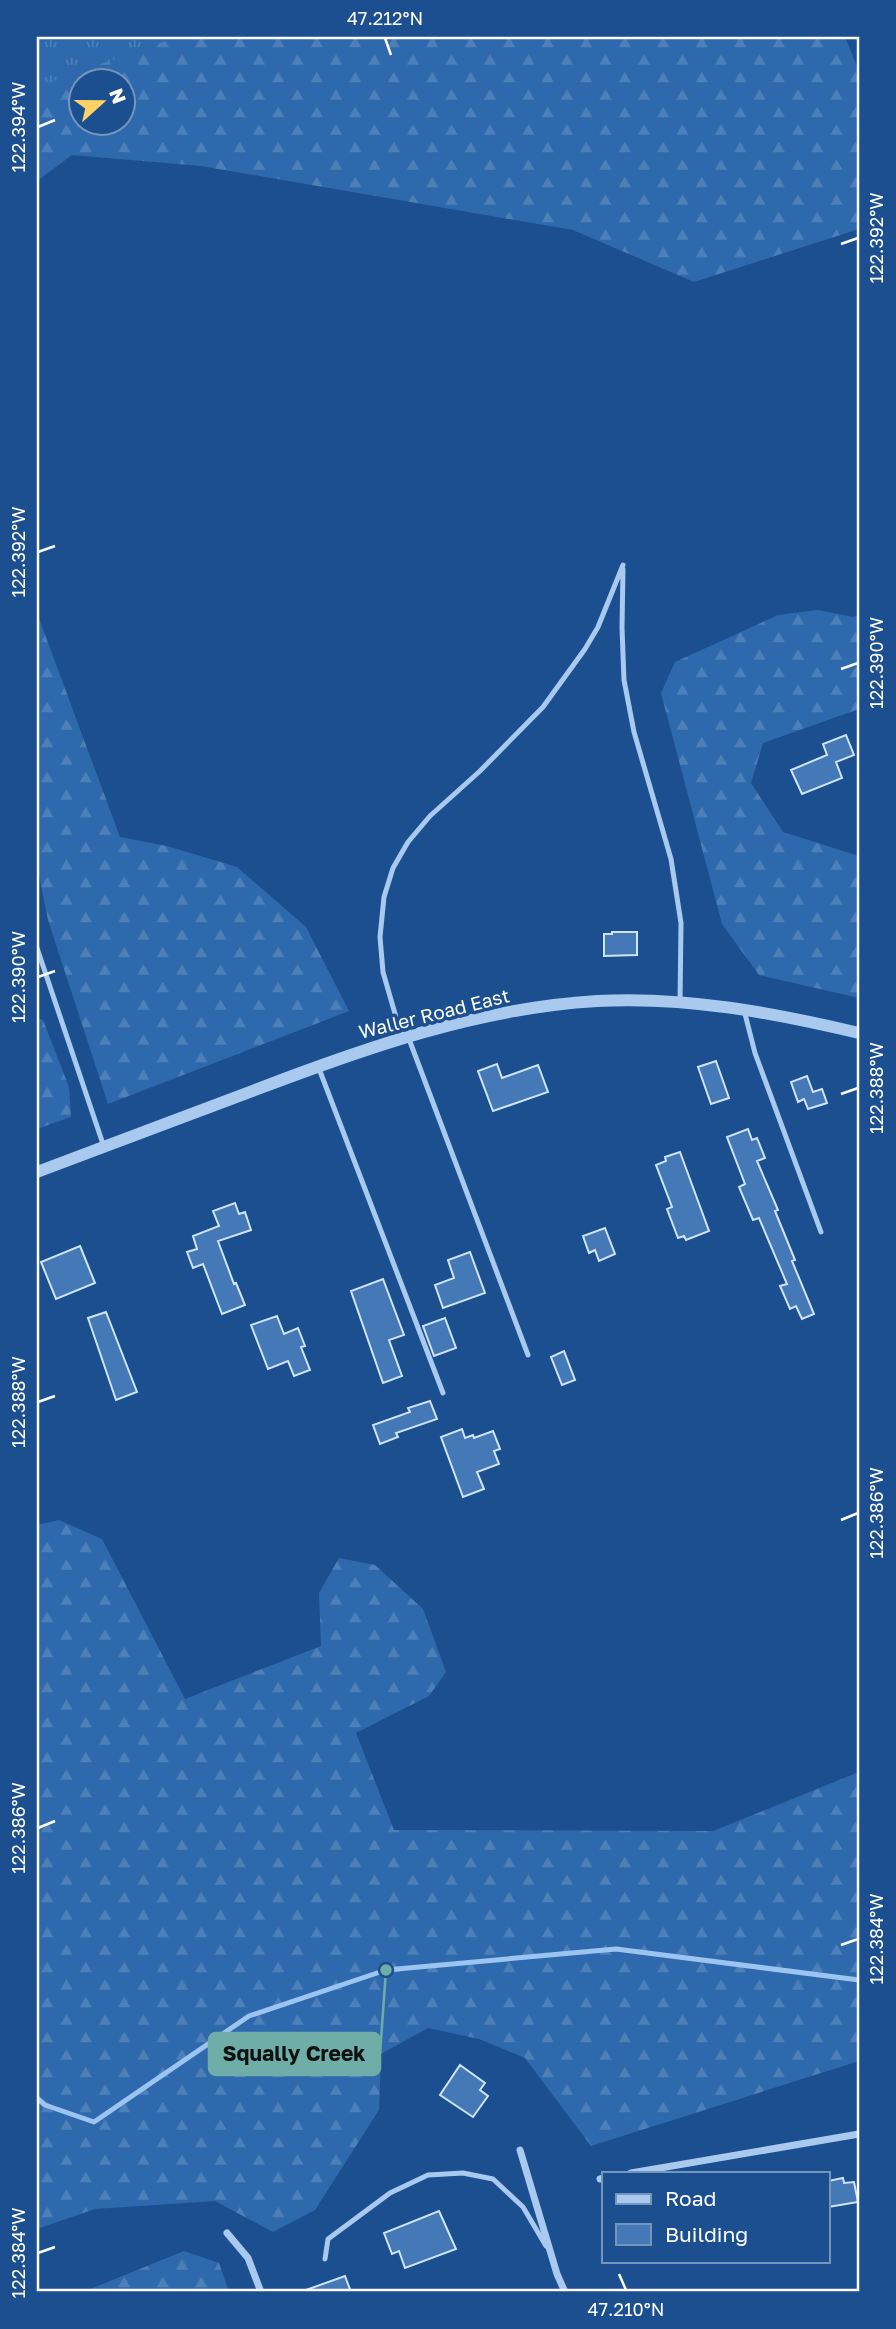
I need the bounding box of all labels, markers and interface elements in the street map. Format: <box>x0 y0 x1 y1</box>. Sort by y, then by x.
text: 47.212°N <box>347 7 423 29</box>
north arrow <box>66 66 136 136</box>
text: 122.394°W <box>7 82 29 172</box>
text: N <box>105 85 132 107</box>
text: 122.392°W <box>865 192 887 284</box>
text: 122.392°W <box>7 506 29 598</box>
text: 122.390°W <box>865 617 887 709</box>
text: 122.390°W <box>7 931 29 1023</box>
street label: Waller Road East <box>356 983 512 1043</box>
text: 122.388°W <box>865 1042 887 1134</box>
text: 122.388°W <box>7 1356 29 1448</box>
text: 122.386°W <box>865 1467 887 1559</box>
text: 122.386°W <box>7 1782 29 1874</box>
text: 122.384°W <box>865 1894 887 1984</box>
callout: Squally Creek <box>209 2033 380 2075</box>
text: Squally Creek <box>223 2040 365 2066</box>
legend <box>602 2172 830 2262</box>
text: Road <box>665 2185 716 2211</box>
text: 122.384°W <box>7 2208 29 2298</box>
text: Building <box>665 2221 748 2247</box>
text: 47.210°N <box>588 2298 664 2320</box>

